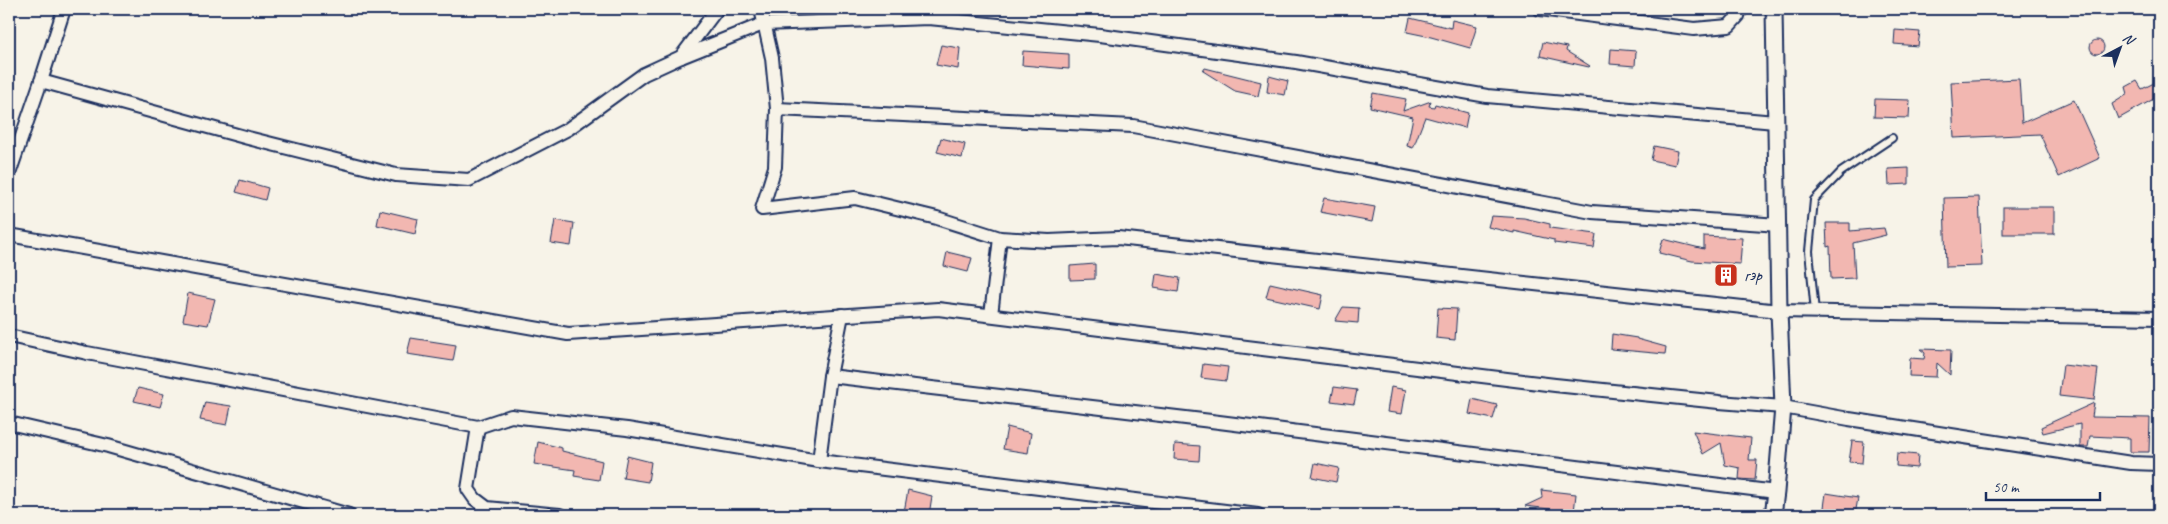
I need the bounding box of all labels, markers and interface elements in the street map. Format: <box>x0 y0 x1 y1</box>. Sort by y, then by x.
north arrow <box>2096 22 2146 72</box>
text: N <box>2119 29 2139 49</box>
building icon: гэр <box>1713 262 1739 288</box>
place label: гэр <box>1744 264 1763 286</box>
scale bar <box>1986 469 2099 501</box>
text: 50 m <box>1993 478 2020 497</box>

